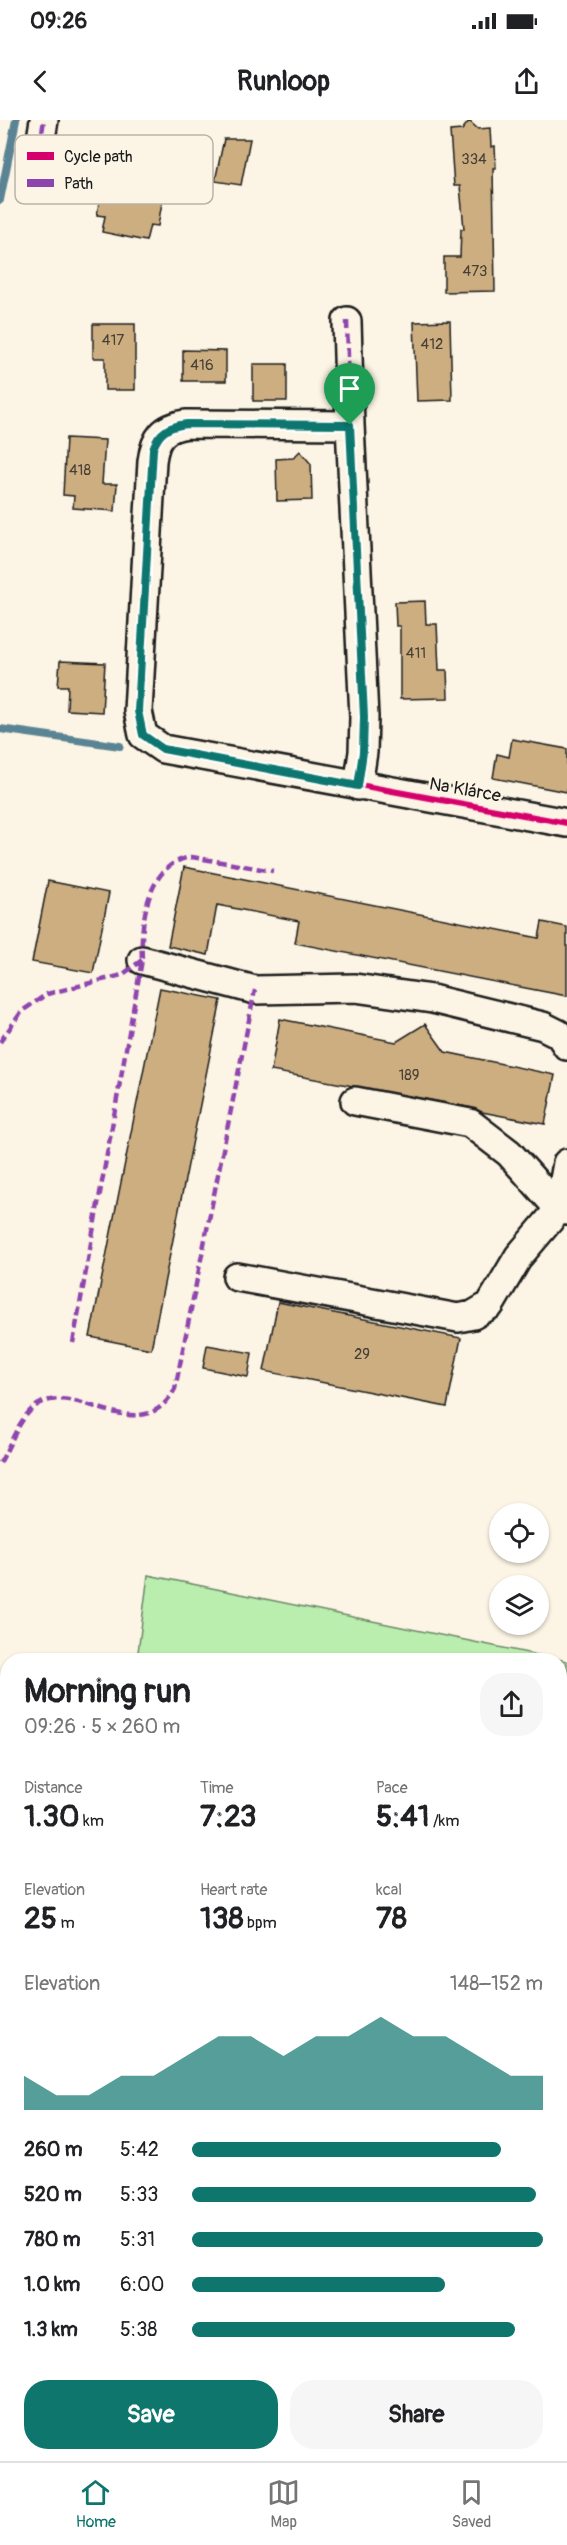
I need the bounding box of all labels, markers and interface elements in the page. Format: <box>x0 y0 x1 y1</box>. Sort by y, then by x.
text: 09:26 <box>30 7 87 35</box>
icon: back <box>24 65 57 98</box>
text: Runloop <box>237 65 330 98</box>
icon: share <box>510 65 543 98</box>
legend <box>15 135 213 204</box>
text: Cycle path <box>64 147 132 167</box>
house number: 334 <box>461 150 487 169</box>
text: Path <box>64 174 93 194</box>
house number: 473 <box>462 262 488 281</box>
house number: 417 <box>102 331 124 350</box>
house number: 412 <box>421 335 443 354</box>
house number: 416 <box>190 356 214 375</box>
pin <box>324 363 375 425</box>
icon: arrive <box>333 372 366 405</box>
house number: 418 <box>69 461 91 480</box>
house number: 411 <box>406 644 426 663</box>
street label: Na Klárce <box>427 772 503 808</box>
house number: 189 <box>398 1066 420 1085</box>
house number: 29 <box>354 1345 370 1364</box>
map controls <box>489 1503 549 1635</box>
button: locate <box>489 1503 549 1563</box>
button: layers <box>489 1575 549 1635</box>
text: Morning run <box>24 1671 191 1712</box>
button: share <box>480 1673 543 1736</box>
text: 09:26 · 5 × 260 m <box>24 1714 180 1739</box>
text: Distance <box>24 1778 83 1798</box>
text: Time <box>200 1778 233 1798</box>
text: Pace <box>376 1778 408 1798</box>
text: 1.30 <box>24 1798 80 1835</box>
text: 7:23 <box>200 1798 257 1835</box>
text: 5:41 <box>376 1798 429 1835</box>
text: km <box>80 1811 104 1831</box>
text: /km <box>429 1811 460 1831</box>
text: Elevation <box>24 1880 85 1900</box>
text: Heart rate <box>200 1880 267 1900</box>
text: kcal <box>376 1880 402 1900</box>
text: 25 <box>24 1900 57 1937</box>
text: 138 <box>200 1900 244 1937</box>
text: 78 <box>376 1900 407 1937</box>
text: m <box>57 1913 75 1933</box>
text: bpm <box>244 1913 277 1933</box>
text: Elevation <box>24 1971 100 1996</box>
text: 148–152 m <box>450 1971 543 1996</box>
text: 260 m <box>24 2137 83 2162</box>
text: 5:42 <box>120 2137 159 2162</box>
text: 520 m <box>24 2182 82 2207</box>
text: 5:33 <box>120 2182 159 2207</box>
text: 780 m <box>24 2227 80 2252</box>
text: 5:31 <box>120 2227 155 2252</box>
text: 1.0 km <box>24 2272 80 2297</box>
text: 6:00 <box>120 2272 164 2297</box>
text: 1.3 km <box>24 2317 78 2342</box>
text: 5:38 <box>120 2317 157 2342</box>
button: Save <box>24 2380 278 2449</box>
button: Share <box>290 2380 543 2449</box>
tab: Home <box>76 2476 116 2532</box>
tab: Map <box>267 2476 300 2532</box>
tab: Saved <box>452 2476 491 2532</box>

